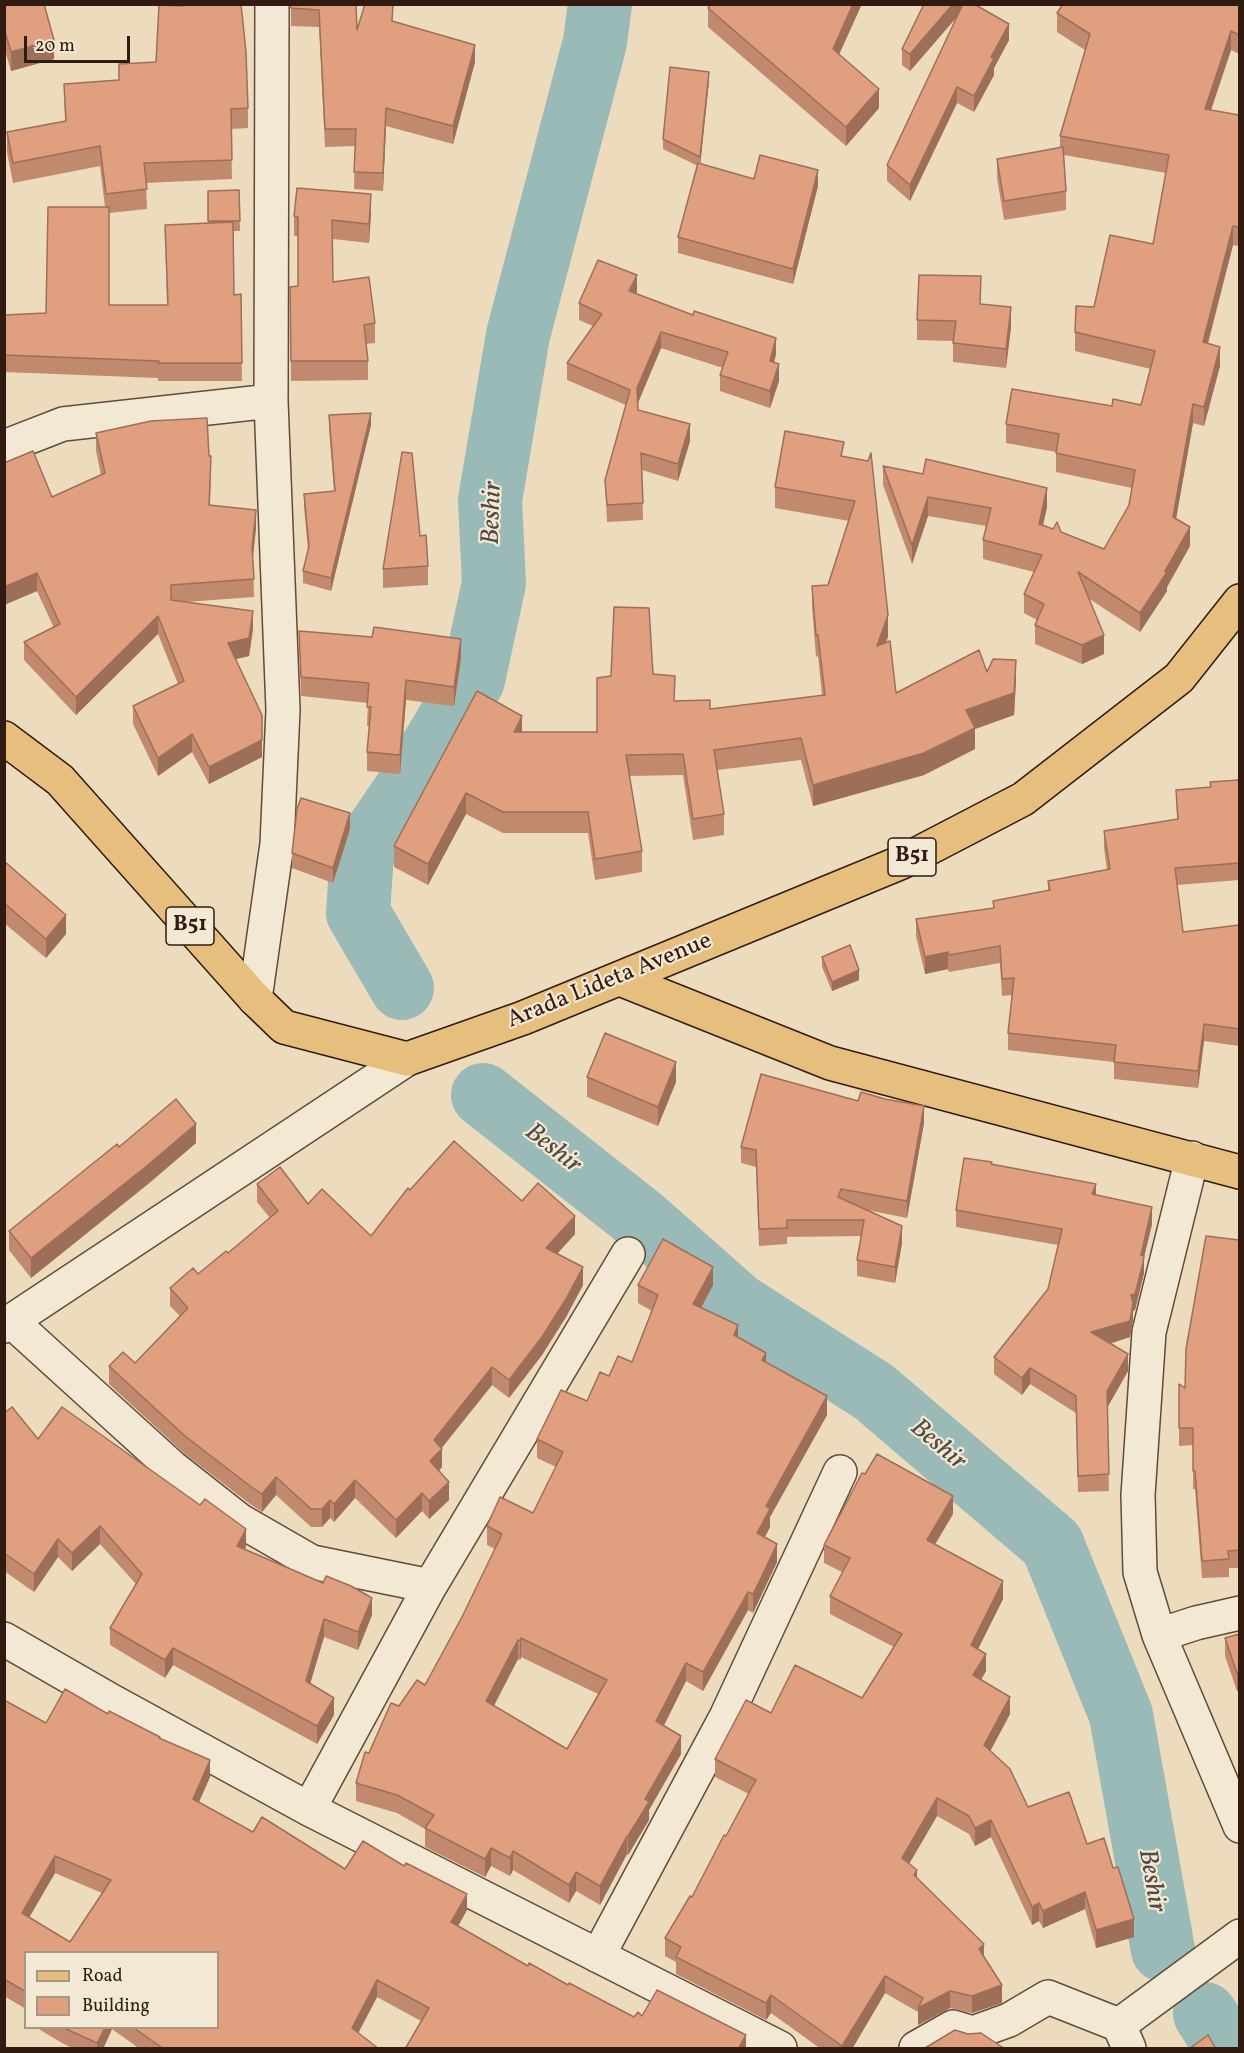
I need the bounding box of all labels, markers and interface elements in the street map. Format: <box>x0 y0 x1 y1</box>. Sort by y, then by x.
scale bar <box>27 24 134 62</box>
text: 20 m <box>35 34 75 59</box>
water label: Beshir <box>477 481 511 545</box>
road number: B51 <box>888 838 936 876</box>
road number: B51 <box>166 907 214 945</box>
street label: Arada Lideta Avenue <box>503 928 717 1036</box>
water label: Beshir <box>517 1118 587 1182</box>
water label: Beshir <box>903 1414 971 1478</box>
water label: Beshir <box>1129 1847 1171 1915</box>
legend <box>24 1951 219 2029</box>
text: Road <box>82 1964 123 1989</box>
text: Building <box>82 1994 150 2019</box>

